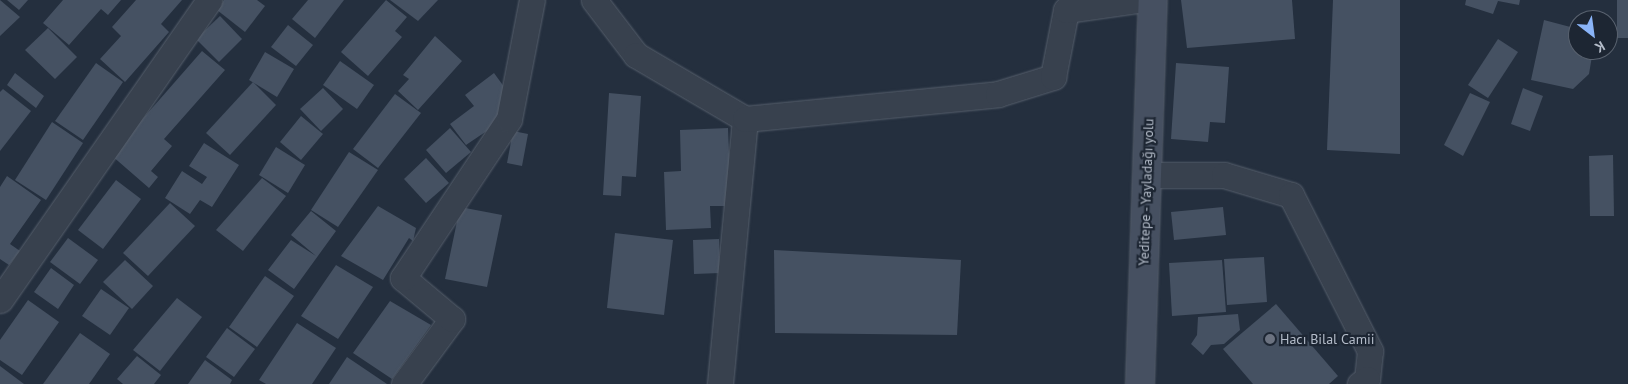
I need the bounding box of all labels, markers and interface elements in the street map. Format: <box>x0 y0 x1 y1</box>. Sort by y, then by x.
north arrow <box>1568 10 1618 60</box>
text: K <box>1592 37 1608 57</box>
street label: Yeditepe - Yayladağı yolu <box>1135 117 1157 267</box>
place label: Hacı Bilal Camii <box>1280 331 1375 347</box>
marker: Hacı Bilal Camii <box>1264 333 1276 345</box>

